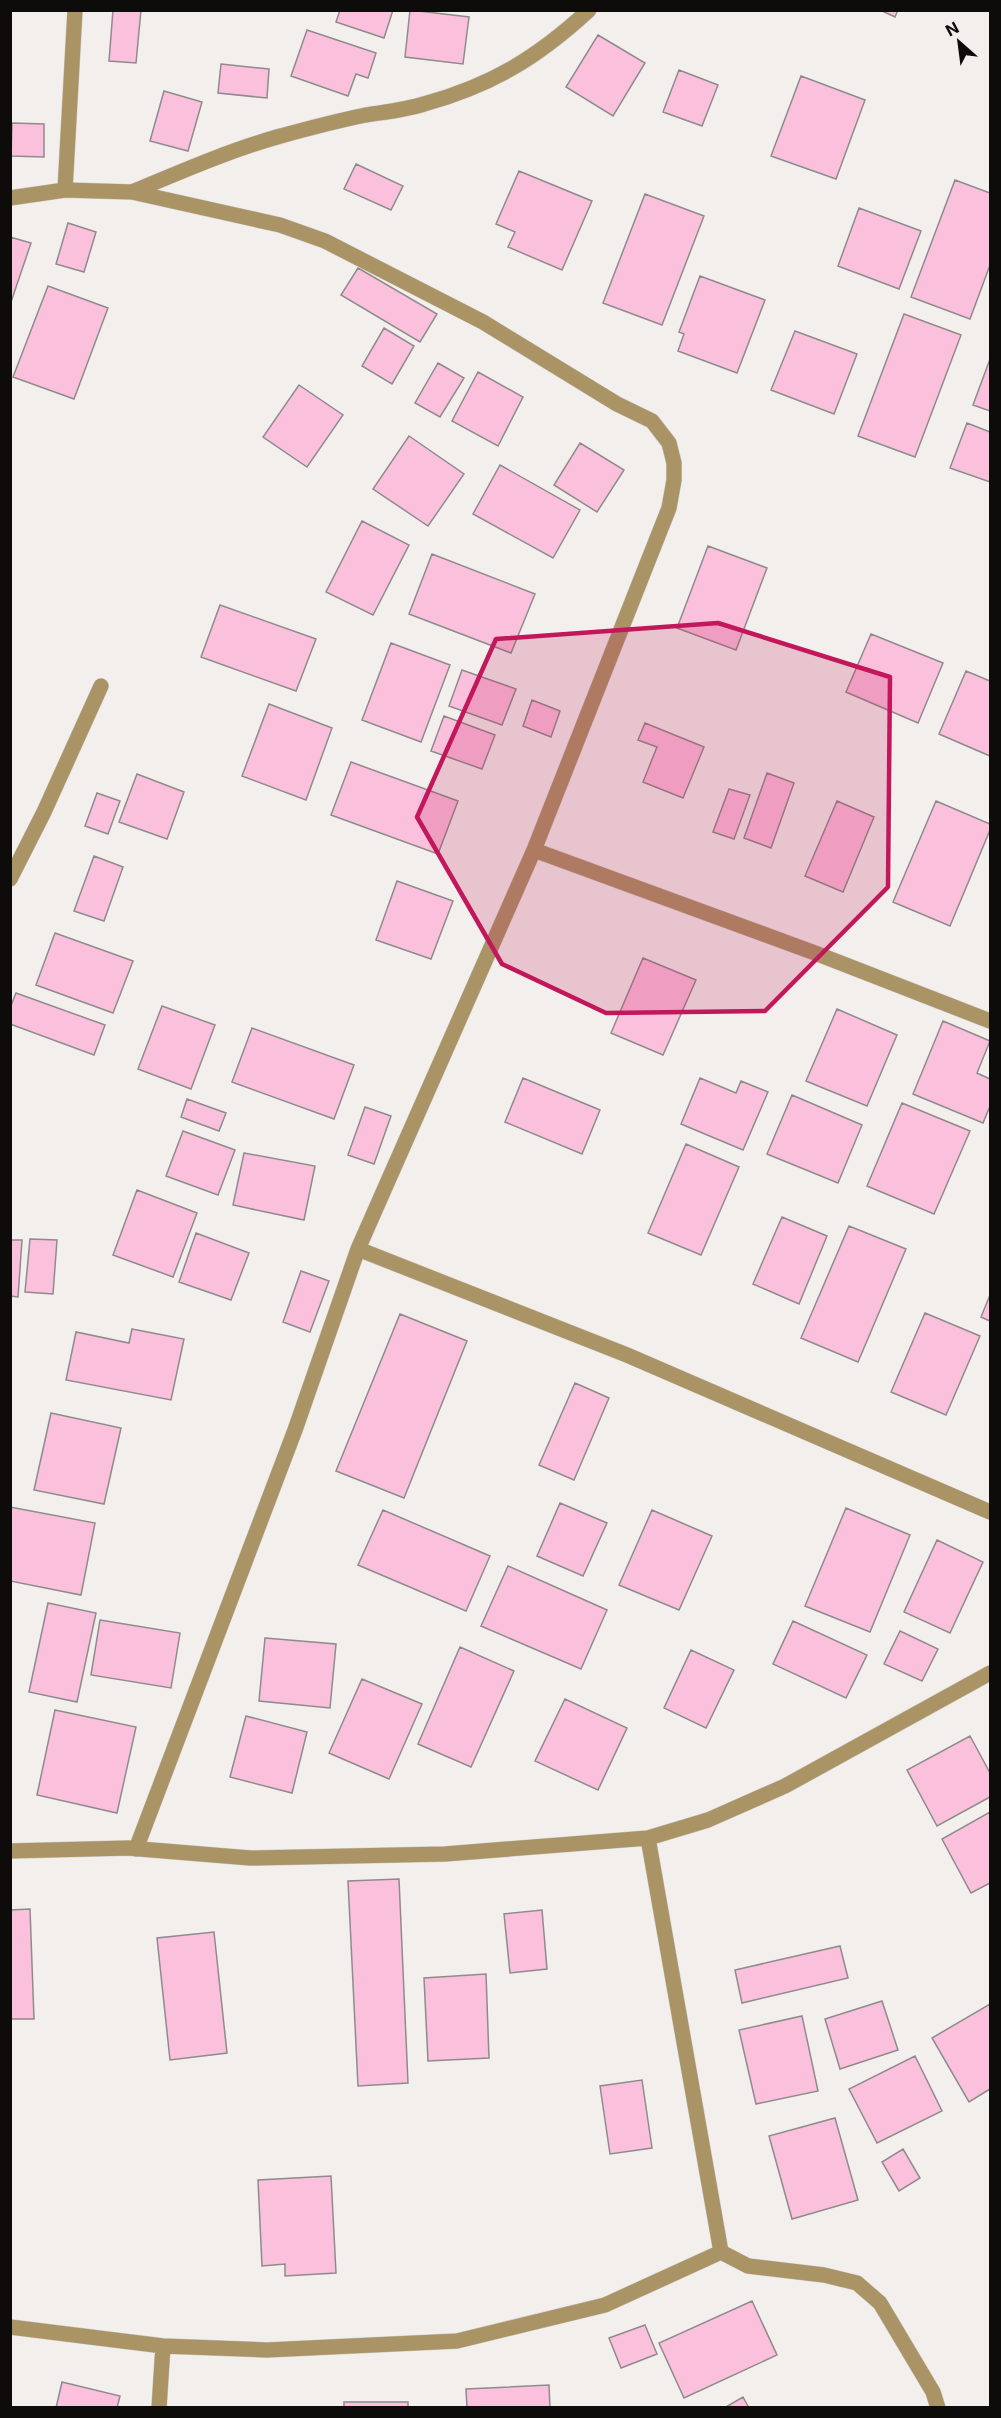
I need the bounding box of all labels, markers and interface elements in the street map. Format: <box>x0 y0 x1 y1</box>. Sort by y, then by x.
north arrow <box>929 12 989 72</box>
text: N <box>942 17 962 40</box>

